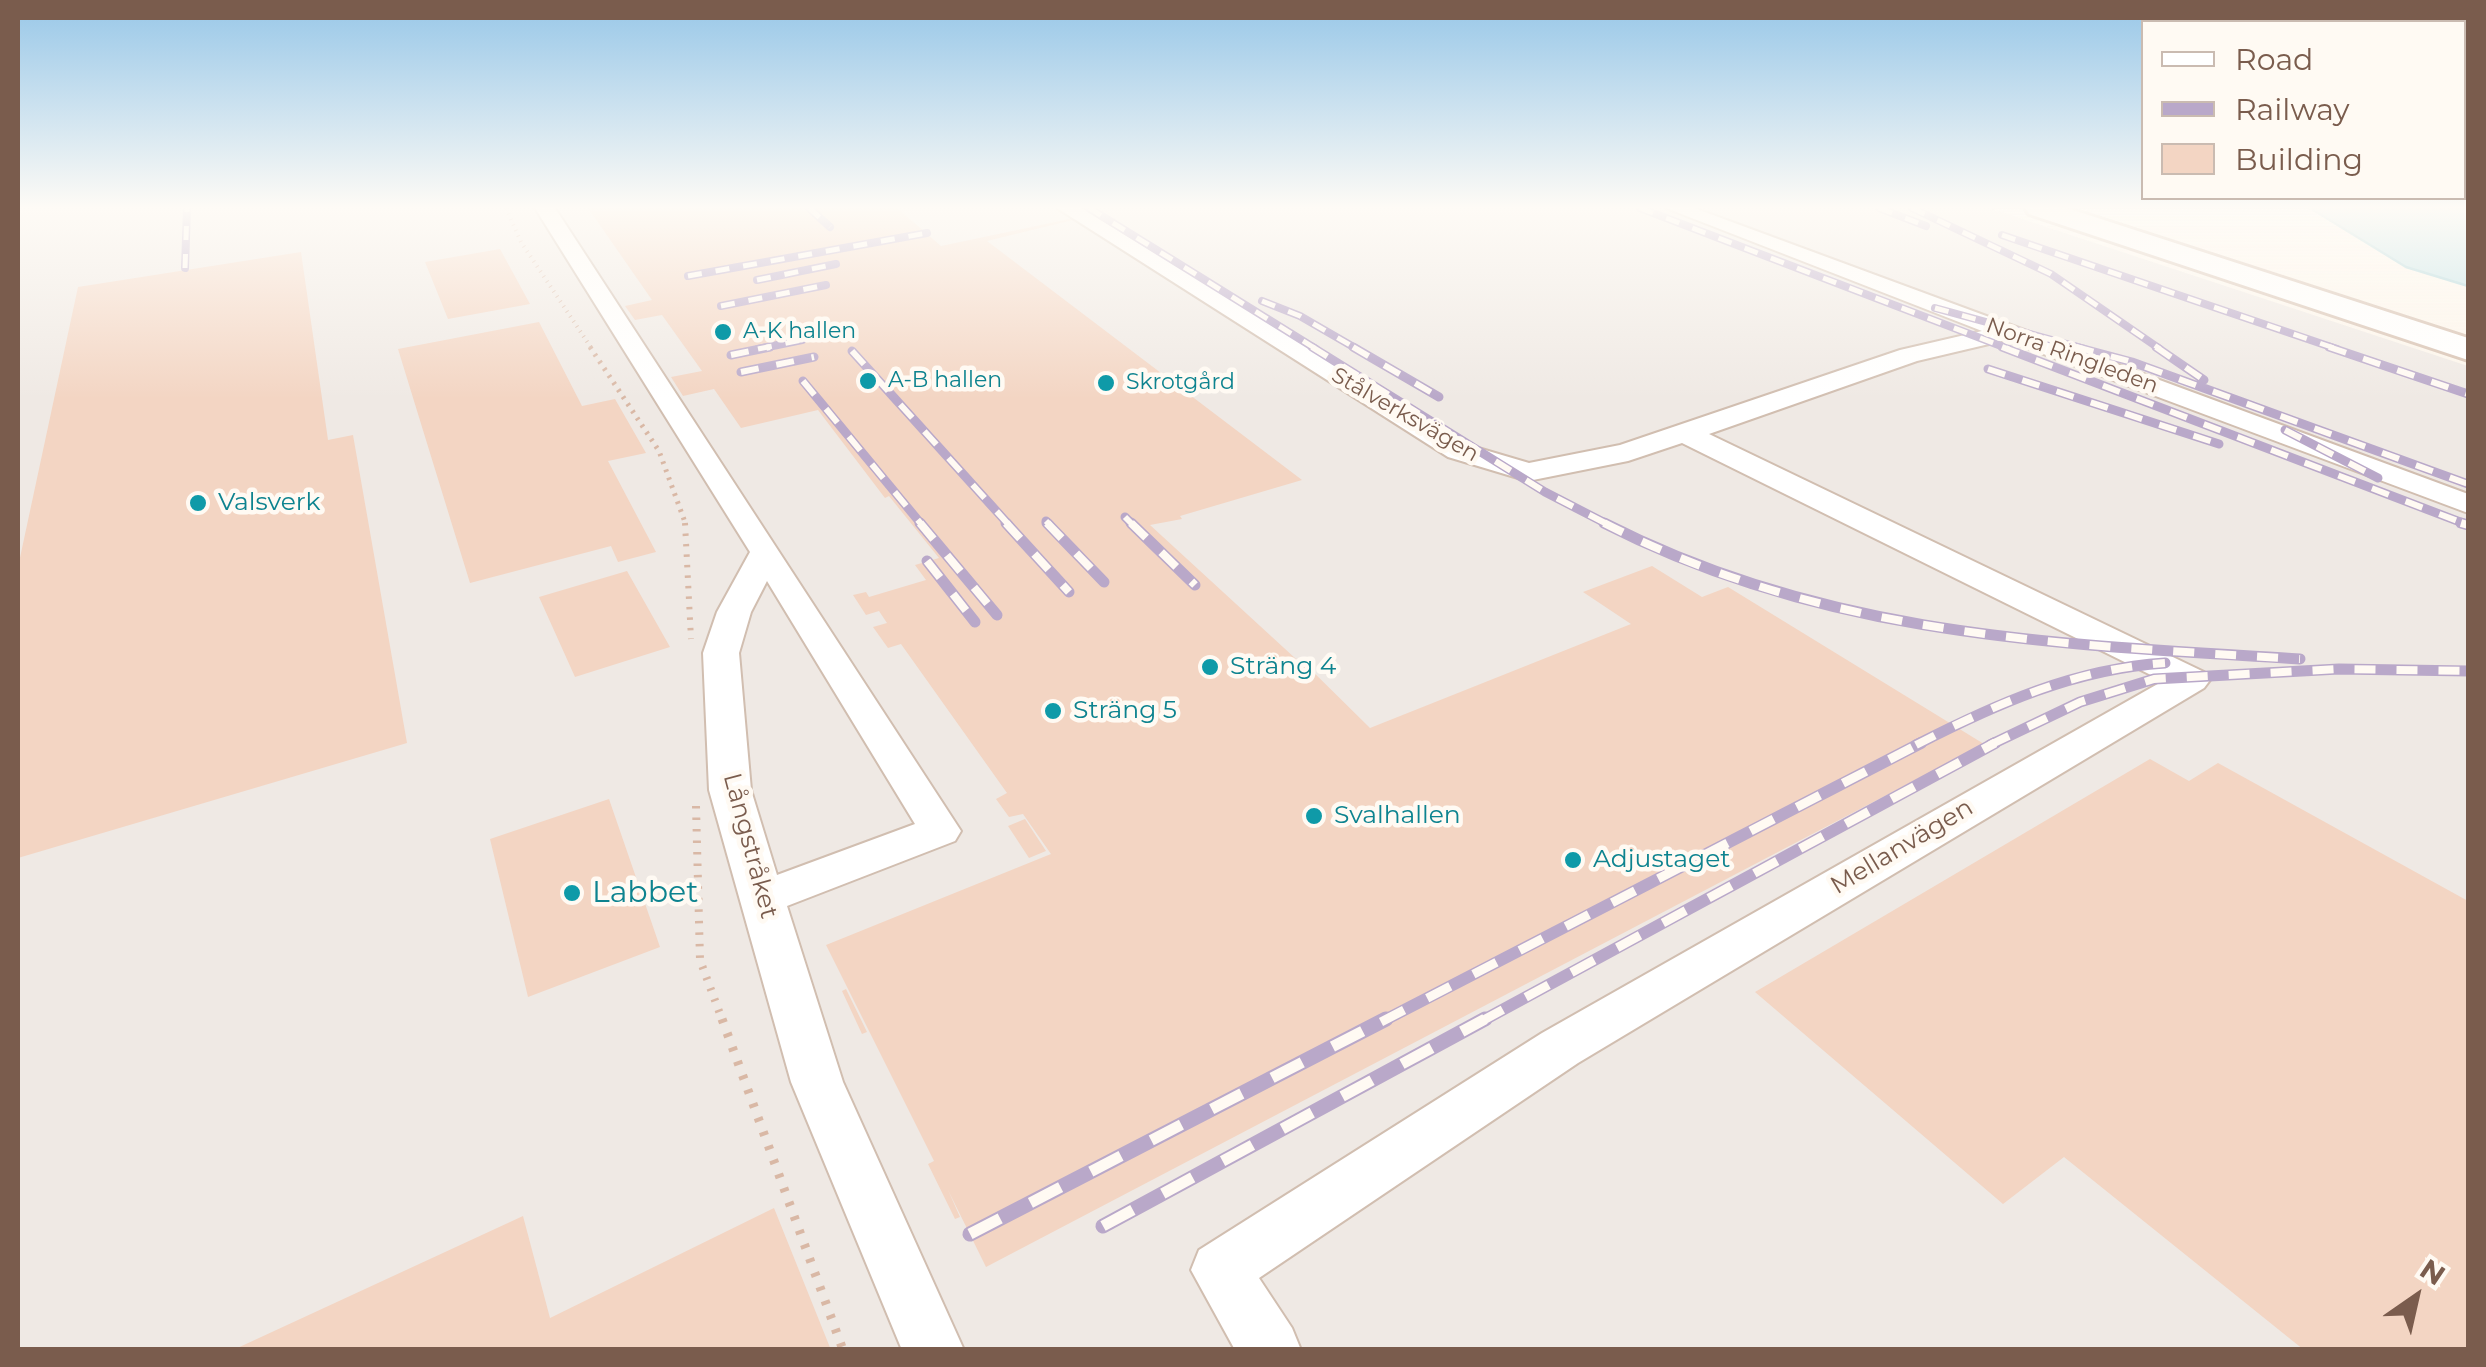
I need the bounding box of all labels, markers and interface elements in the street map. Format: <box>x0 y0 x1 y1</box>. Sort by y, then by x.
legend <box>2141 20 2466 200</box>
text: Road <box>2235 41 2313 78</box>
text: Railway <box>2235 91 2350 128</box>
text: Building <box>2235 141 2363 178</box>
street label: Norra Ringleden <box>1982 313 2162 399</box>
place label: A-K hallen <box>743 319 856 345</box>
marker: A-K hallen <box>712 321 734 343</box>
street label: Stålverksvägen <box>1327 362 1483 468</box>
place label: A-B hallen <box>888 368 1002 394</box>
marker: A-B hallen <box>857 370 879 392</box>
place label: Skrotgård <box>1126 370 1235 396</box>
marker: Skrotgård <box>1095 372 1117 394</box>
place label: Valsverk <box>218 488 321 518</box>
marker: Valsverk <box>187 492 209 514</box>
place label: Sträng 4 <box>1230 652 1336 682</box>
marker: Sträng 4 <box>1199 656 1221 678</box>
place label: Sträng 5 <box>1073 696 1177 726</box>
marker: Sträng 5 <box>1042 700 1064 722</box>
street label: Långstråket <box>716 770 784 922</box>
street label: Mellanvägen <box>1825 793 1979 901</box>
place label: Svalhallen <box>1334 801 1461 831</box>
marker: Svalhallen <box>1303 805 1325 827</box>
place label: Adjustaget <box>1593 845 1730 875</box>
marker: Adjustaget <box>1562 849 1584 871</box>
place label: Labbet <box>592 875 698 911</box>
marker: Labbet <box>561 882 583 904</box>
north arrow <box>2366 1247 2466 1347</box>
text: N <box>2414 1252 2452 1293</box>

